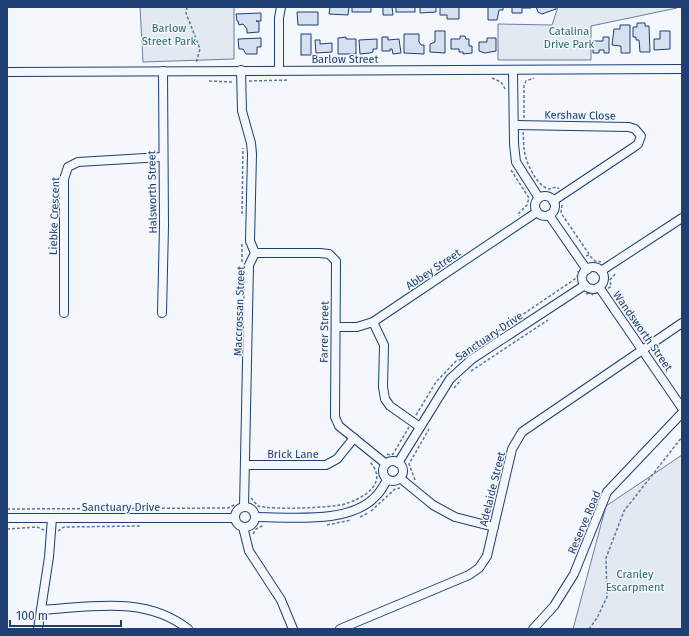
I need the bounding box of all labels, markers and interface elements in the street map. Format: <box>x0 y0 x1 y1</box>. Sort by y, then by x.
park label: Barlow Street Park <box>142 22 197 48</box>
park label: Catalina Drive Park <box>544 25 595 51</box>
street label: Barlow Street <box>311 53 379 66</box>
street label: Kershaw Close <box>544 108 616 123</box>
street label: Halsworth Street <box>145 150 160 234</box>
street label: Liebke Crescent <box>47 177 62 255</box>
street label: Abbey Street <box>403 246 463 293</box>
street label: Maccrossan Street <box>231 266 248 356</box>
street label: Wandsworth Street <box>610 289 675 374</box>
street label: Farrer Street <box>317 301 332 363</box>
street label: Sanctuary Drive <box>453 309 525 364</box>
street label: Brick Lane <box>267 448 319 461</box>
street label: Adelaide Street <box>477 450 508 528</box>
street label: Reserve Road <box>565 489 604 556</box>
street label: Sanctuary Drive <box>82 501 160 514</box>
park label: Cranley Escarpment <box>606 568 664 594</box>
scale bar <box>10 602 121 628</box>
text: 100 m <box>16 609 48 623</box>

